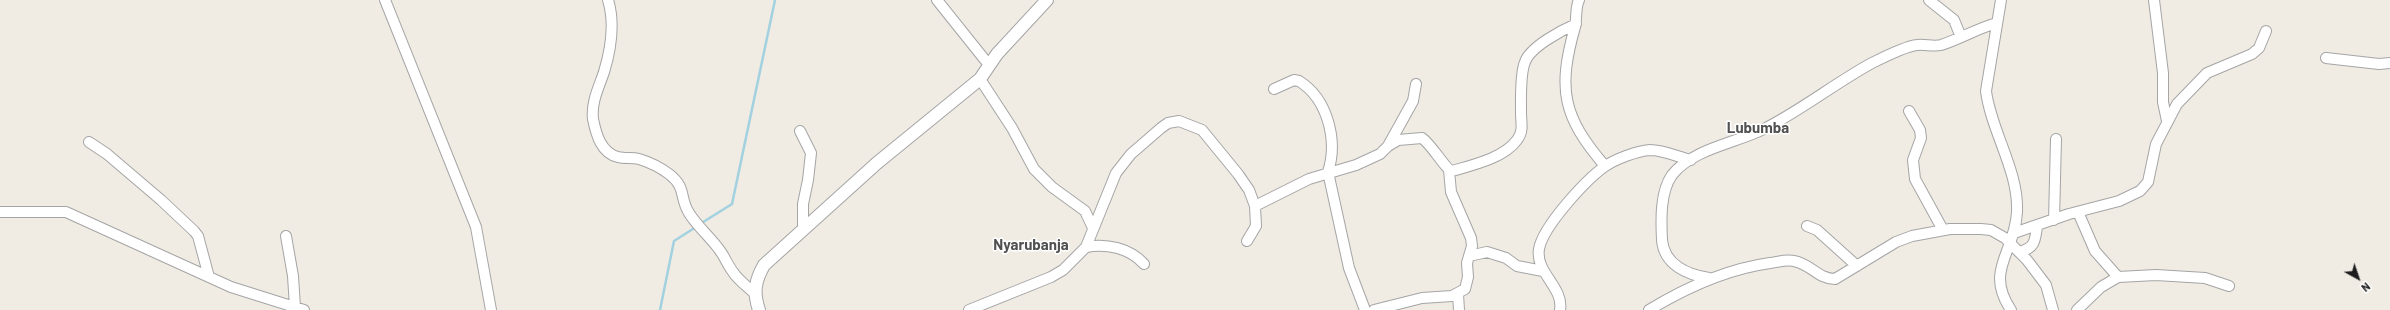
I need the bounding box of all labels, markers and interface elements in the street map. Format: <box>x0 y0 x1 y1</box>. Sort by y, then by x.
district label: Lubumba <box>1727 119 1789 137</box>
district label: Nyarubanja <box>993 236 1069 254</box>
north arrow <box>2338 258 2378 298</box>
text: N <box>2359 280 2373 295</box>

